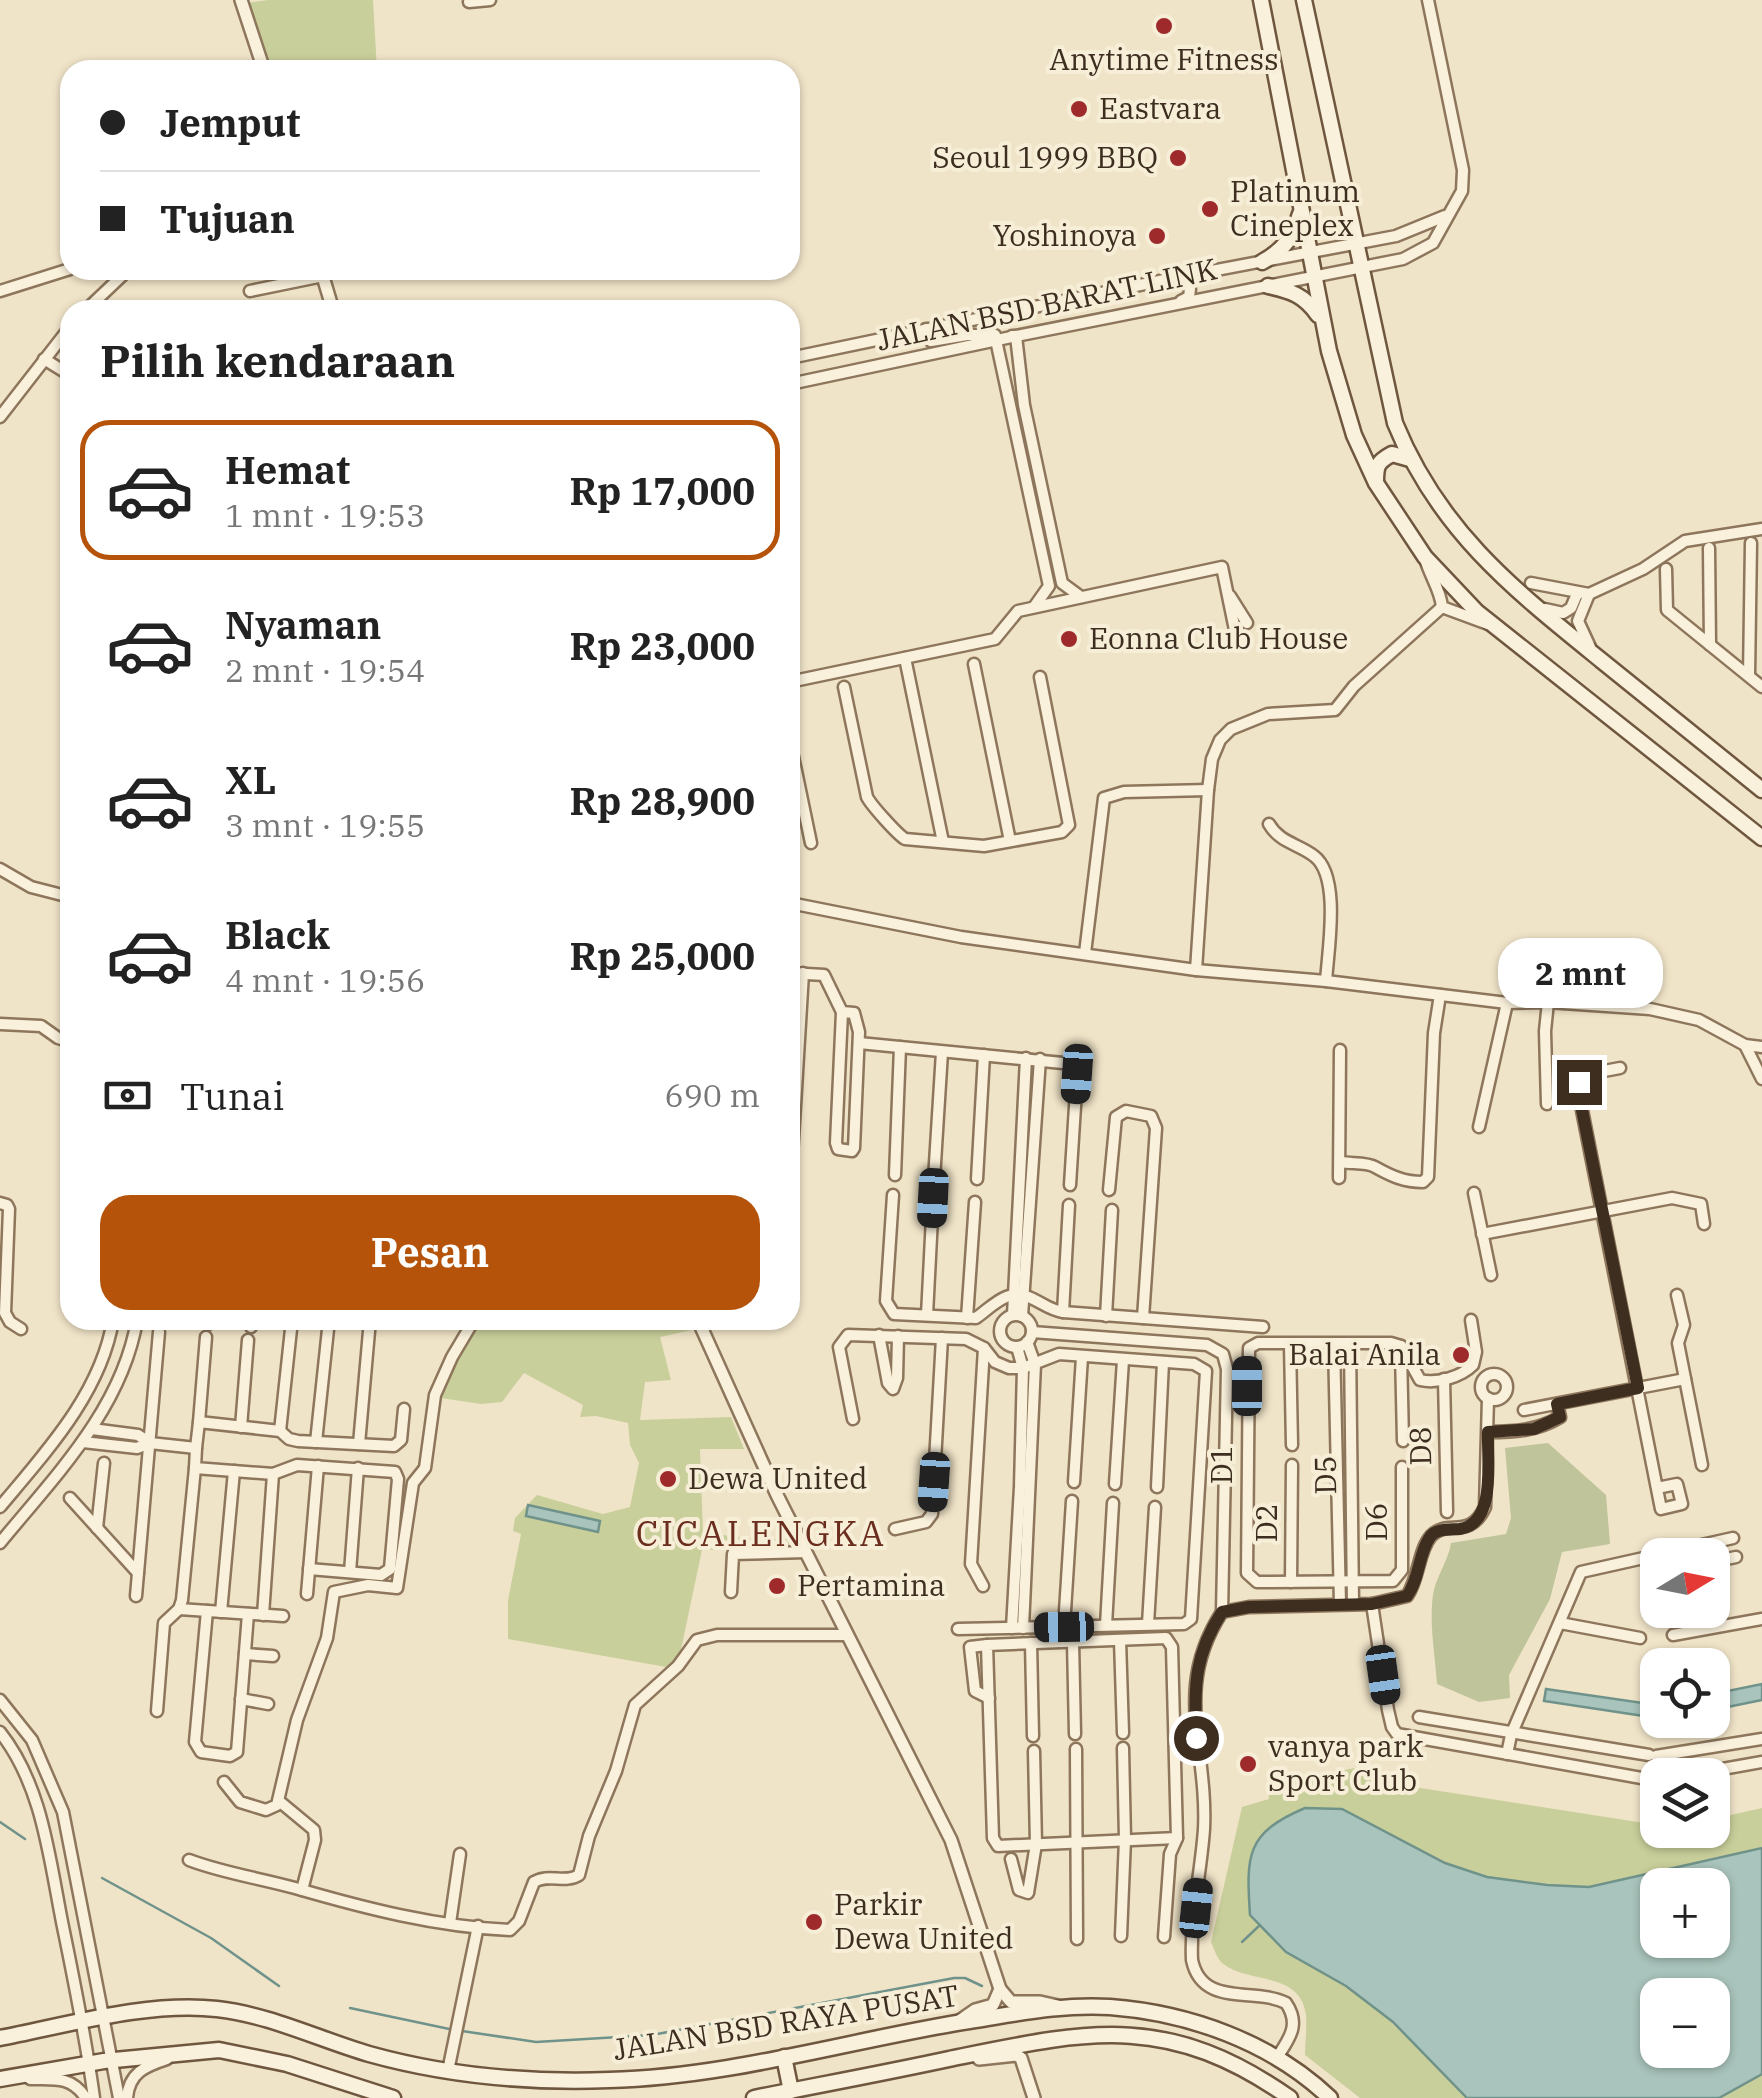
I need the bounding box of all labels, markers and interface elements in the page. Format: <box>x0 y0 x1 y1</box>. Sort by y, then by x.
marker: Anytime Fitness <box>1153 15 1175 37</box>
place label: Anytime Fitness <box>1049 39 1279 78</box>
place label: Eastvara <box>1099 88 1221 127</box>
text: Jemput <box>160 98 300 147</box>
marker: Eastvara <box>1068 98 1090 120</box>
place label: Seoul 1999 BBQ <box>932 137 1158 176</box>
marker: Seoul 1999 BBQ <box>1167 147 1189 169</box>
place label: Platinum Cineplex <box>1230 171 1360 244</box>
text: Tujuan <box>160 194 295 243</box>
marker: Platinum Cineplex <box>1199 198 1221 220</box>
place label: Yoshinoya <box>992 215 1137 254</box>
marker: Yoshinoya <box>1146 225 1168 247</box>
street label: JALAN BSD BARAT LINK <box>873 248 1221 359</box>
text: Pilih kendaraan <box>100 331 455 389</box>
icon: car <box>105 445 195 535</box>
text: Hemat <box>225 445 350 494</box>
text: Rp 17,000 <box>569 466 755 515</box>
text: 1 mnt · 19:53 <box>225 494 425 536</box>
icon: car <box>105 600 195 690</box>
text: Nyaman <box>225 600 382 649</box>
place label: Eonna Club House <box>1089 618 1348 657</box>
text: Rp 23,000 <box>569 621 755 670</box>
marker: Eonna Club House <box>1058 628 1080 650</box>
text: 2 mnt · 19:54 <box>225 649 425 691</box>
icon: car <box>105 755 195 845</box>
text: XL <box>225 755 276 804</box>
text: Rp 28,900 <box>569 776 755 825</box>
text: 3 mnt · 19:55 <box>225 804 425 846</box>
icon: car <box>105 910 195 1000</box>
text: Black <box>225 910 330 959</box>
text: Rp 25,000 <box>569 931 755 980</box>
callout: 2 mnt <box>1496 937 1662 1007</box>
text: 2 mnt <box>1535 952 1626 994</box>
text: 4 mnt · 19:56 <box>225 959 425 1001</box>
car <box>1060 1043 1094 1105</box>
route end <box>1557 1060 1602 1105</box>
icon: cash <box>100 1068 155 1123</box>
text: Tunai <box>180 1071 285 1120</box>
text: 690 m <box>664 1074 760 1116</box>
car <box>916 1167 950 1229</box>
button: Pesan <box>100 1195 760 1310</box>
place label: Balai Anila <box>1288 1334 1441 1373</box>
marker: Balai Anila <box>1450 1344 1472 1366</box>
car <box>1232 1356 1262 1416</box>
street label: D8 <box>1400 1426 1439 1466</box>
street label: D1 <box>1201 1445 1240 1485</box>
car <box>917 1451 951 1513</box>
street label: D5 <box>1305 1455 1344 1495</box>
place label: Dewa United <box>688 1458 868 1497</box>
marker: Dewa United <box>657 1468 679 1490</box>
street label: D6 <box>1356 1502 1395 1542</box>
street label: D2 <box>1246 1503 1285 1543</box>
district label: CICALENGKA <box>636 1510 886 1556</box>
north arrow <box>1640 1538 1730 1628</box>
map controls <box>1640 1538 1730 2068</box>
place label: Pertamina <box>797 1565 945 1604</box>
marker: Pertamina <box>766 1575 788 1597</box>
car <box>1034 1611 1094 1643</box>
car <box>1364 1643 1402 1707</box>
button: locate <box>1640 1648 1730 1738</box>
route start <box>1174 1716 1219 1761</box>
place label: vanya park Sport Club <box>1268 1726 1424 1799</box>
marker: vanya park Sport Club <box>1237 1753 1259 1775</box>
button: layers <box>1640 1758 1730 1848</box>
button: + <box>1640 1868 1730 1958</box>
car <box>1178 1877 1214 1939</box>
place label: Parkir Dewa United <box>834 1884 1014 1957</box>
marker: Parkir Dewa United <box>803 1911 825 1933</box>
street label: JALAN BSD RAYA PUSAT <box>610 1975 961 2068</box>
button: − <box>1640 1978 1730 2068</box>

